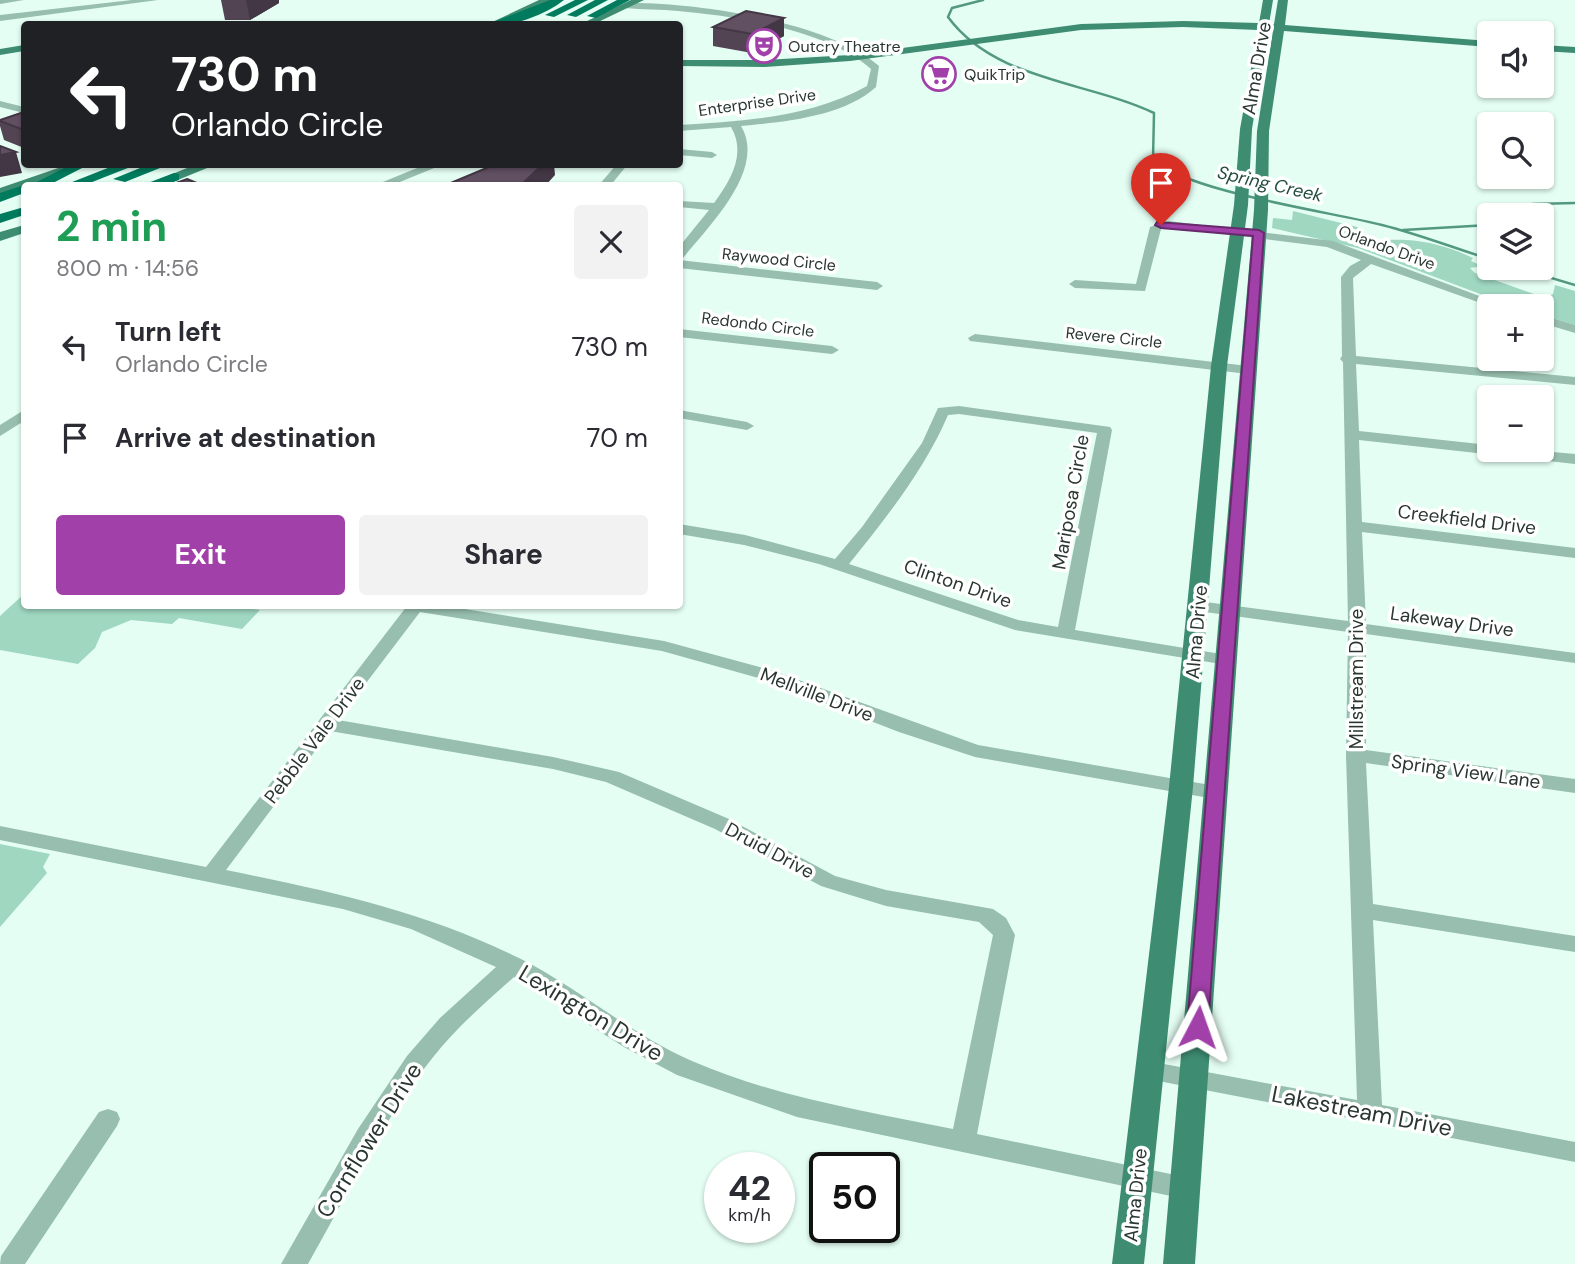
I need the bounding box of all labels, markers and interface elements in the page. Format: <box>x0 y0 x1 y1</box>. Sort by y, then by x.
street label: Alma Drive <box>1236 20 1277 117</box>
map controls <box>1477 21 1554 462</box>
button: sound <box>1477 21 1554 98</box>
theatre icon: Outcry Theatre <box>745 27 783 65</box>
place label: Outcry Theatre <box>788 36 901 57</box>
text: 730 m <box>171 42 318 106</box>
icon: left <box>56 49 147 140</box>
supermarket icon: QuikTrip <box>920 55 958 93</box>
place label: QuikTrip <box>964 64 1025 85</box>
street label: Enterprise Drive <box>697 84 817 121</box>
text: Orlando Circle <box>171 104 384 146</box>
button: search <box>1477 112 1554 189</box>
pin <box>1131 153 1191 225</box>
water label: Spring Creek <box>1215 160 1326 208</box>
icon: arrive <box>1142 164 1180 202</box>
text: 2 min <box>56 199 167 254</box>
button: layers <box>1477 203 1554 280</box>
button: close <box>574 205 648 279</box>
street label: Orlando Drive <box>1336 220 1438 275</box>
street label: Raywood Circle <box>721 243 837 276</box>
text: 800 m · 14:56 <box>56 253 199 283</box>
button: + <box>1477 294 1554 371</box>
street label: Redondo Circle <box>700 307 815 342</box>
text: Turn left <box>115 315 222 349</box>
street label: Revere Circle <box>1065 322 1163 353</box>
icon: left <box>56 328 94 366</box>
text: 730 m <box>572 330 648 364</box>
text: Orlando Circle <box>115 349 268 379</box>
button: − <box>1477 385 1554 462</box>
icon: arrive <box>56 419 94 457</box>
text: Arrive at destination <box>115 421 376 455</box>
text: 70 m <box>587 421 648 455</box>
street label: Mariposa Circle <box>1046 433 1095 572</box>
street label: Creekfield Drive <box>1396 499 1538 540</box>
button: Exit <box>56 515 345 595</box>
button: Share <box>359 515 648 595</box>
street label: Clinton Drive <box>900 553 1015 614</box>
street label: Alma Drive <box>1180 584 1213 680</box>
street label: Lakeway Drive <box>1389 600 1515 643</box>
street label: Millstream Drive <box>1344 609 1369 749</box>
street label: Mellville Drive <box>757 661 877 727</box>
street label: Pebble Vale Drive <box>259 672 370 809</box>
street label: Spring View Lane <box>1390 749 1542 794</box>
street label: Druid Drive <box>721 817 819 884</box>
street label: Lexington Drive <box>513 958 669 1068</box>
position arrow <box>1161 990 1235 1064</box>
street label: Cornflower Drive <box>309 1057 429 1223</box>
street label: Lakestream Drive <box>1269 1079 1455 1143</box>
street label: Alma Drive <box>1118 1147 1153 1243</box>
speed limit sign: 50 <box>809 1152 900 1243</box>
text: 42 <box>728 1165 771 1211</box>
text: km/h <box>728 1203 771 1227</box>

